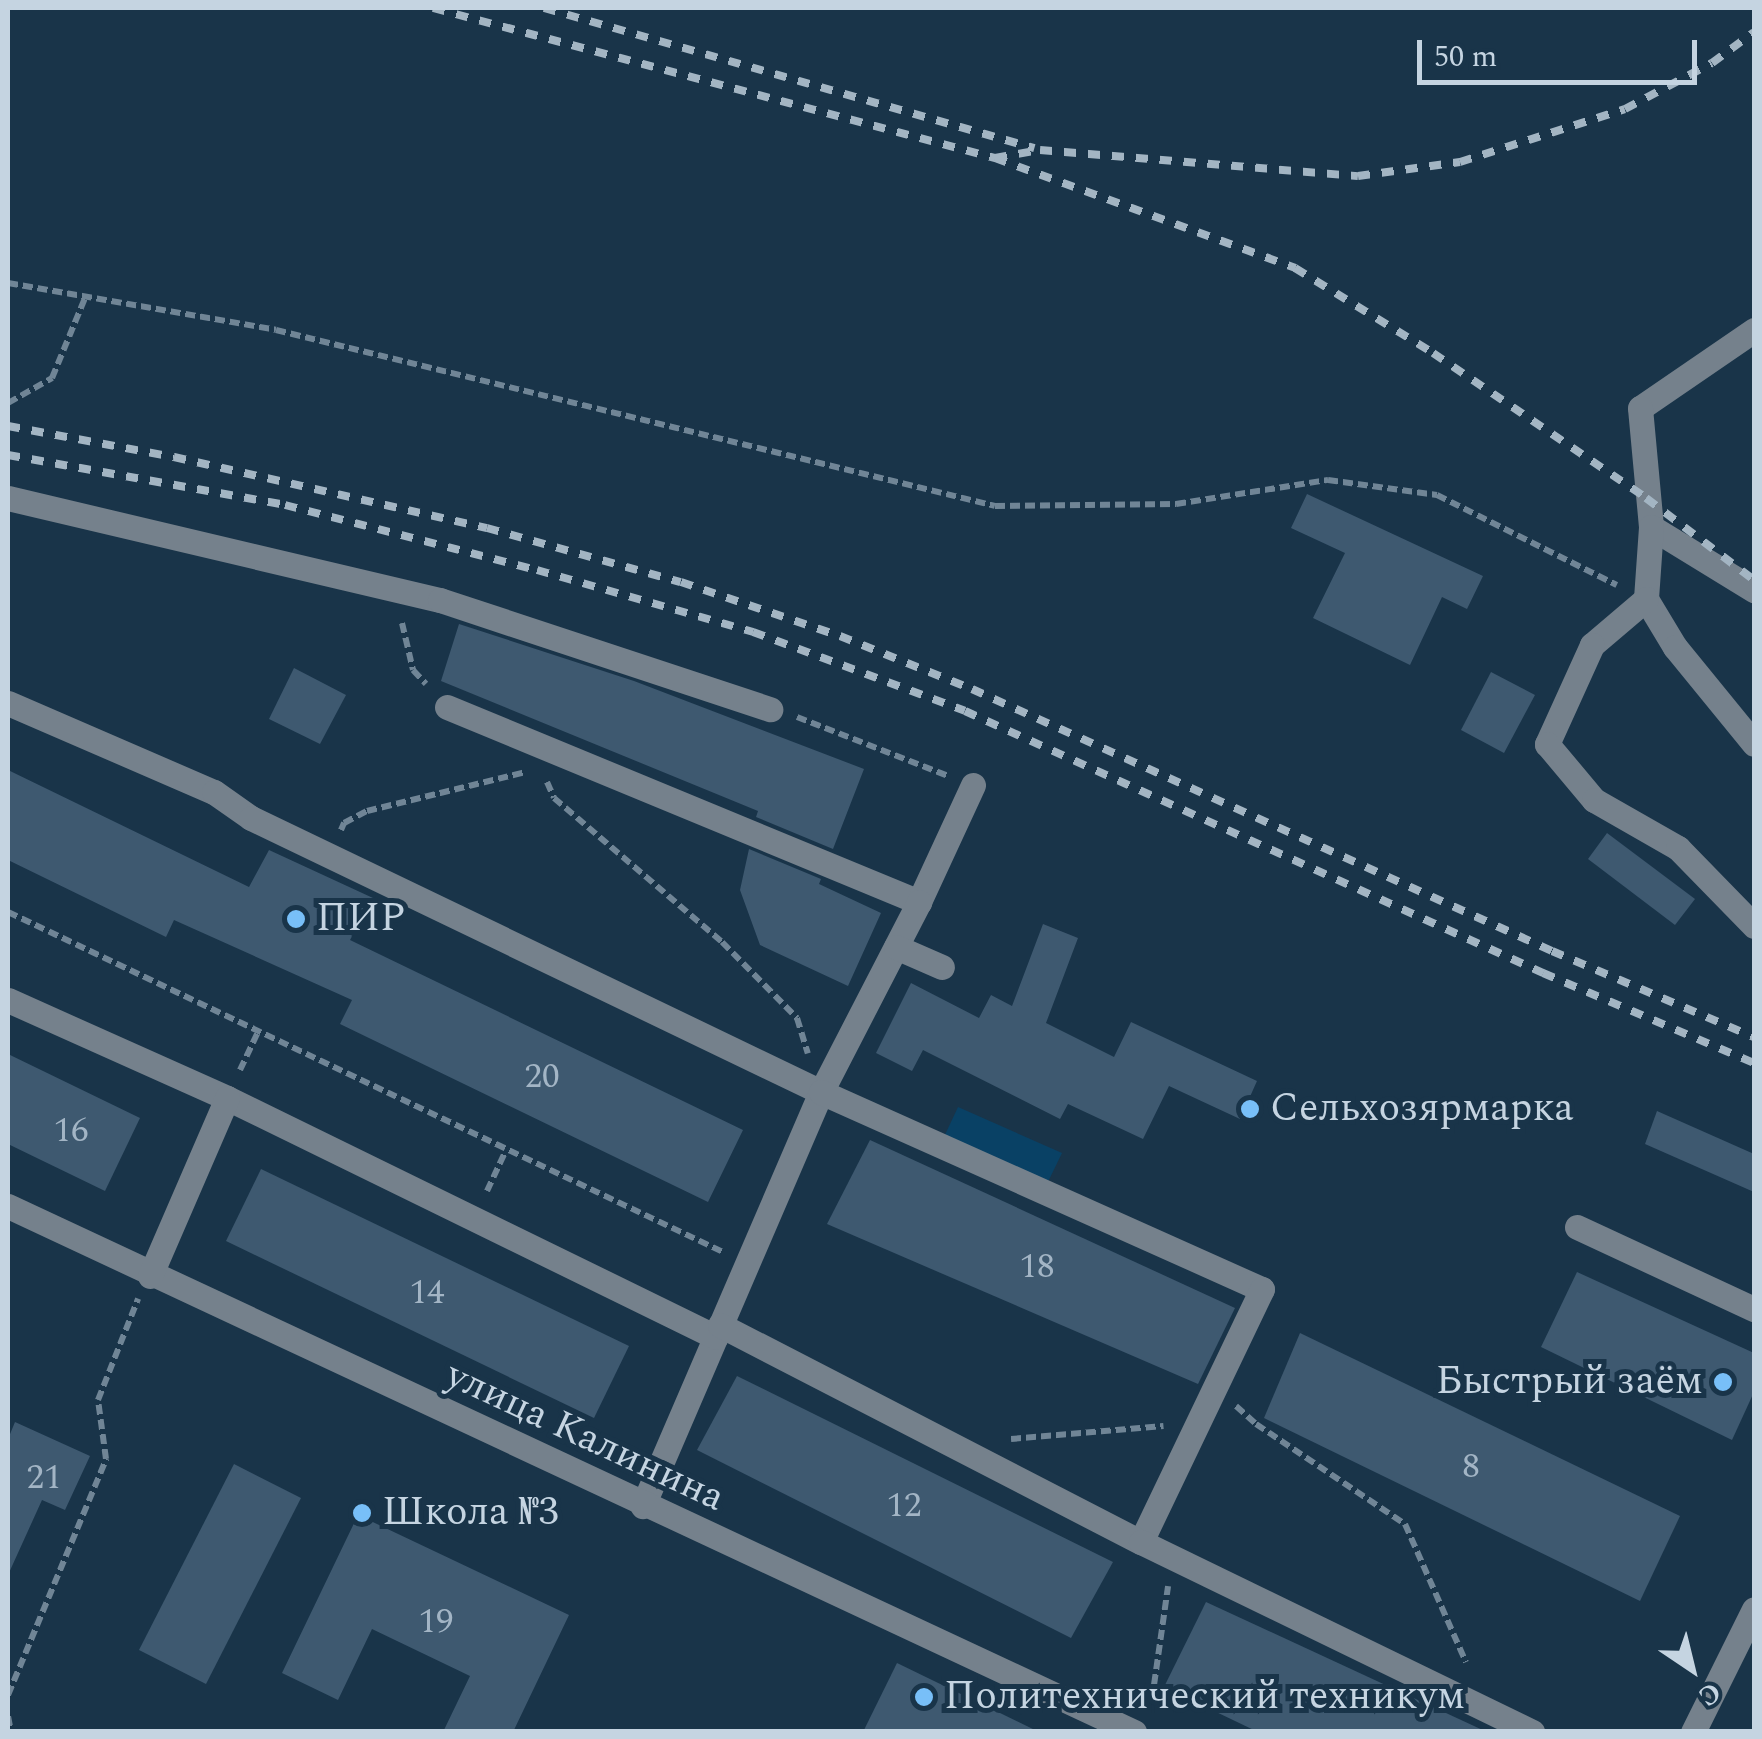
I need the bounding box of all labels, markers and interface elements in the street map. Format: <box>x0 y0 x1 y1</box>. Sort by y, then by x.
scale bar <box>1422 20 1702 82</box>
text: 50 m <box>1434 34 1497 80</box>
place label: ПИР <box>316 895 406 943</box>
marker: ПИР <box>285 908 307 930</box>
house number: 20 <box>525 1056 559 1098</box>
place label: Сельхозярмарка <box>1270 1085 1574 1133</box>
marker: Сельхозярмарка <box>1239 1098 1261 1120</box>
house number: 16 <box>54 1110 88 1152</box>
house number: 18 <box>1020 1246 1054 1288</box>
house number: 14 <box>410 1272 444 1314</box>
street label: улица Калинина <box>438 1351 732 1523</box>
place label: Быстрый заём <box>1436 1358 1703 1406</box>
marker: Быстрый заём <box>1712 1371 1734 1393</box>
house number: 8 <box>1462 1446 1480 1488</box>
house number: 21 <box>27 1457 61 1499</box>
house number: 12 <box>887 1485 921 1527</box>
place label: Школа №3 <box>382 1489 559 1537</box>
marker: Школа №3 <box>351 1502 373 1524</box>
house number: 19 <box>419 1601 453 1643</box>
north arrow <box>1642 1619 1742 1719</box>
text: С <box>1689 1671 1730 1717</box>
place label: Политехнический техникум <box>944 1673 1465 1721</box>
marker: Политехнический техникум <box>913 1686 935 1708</box>

